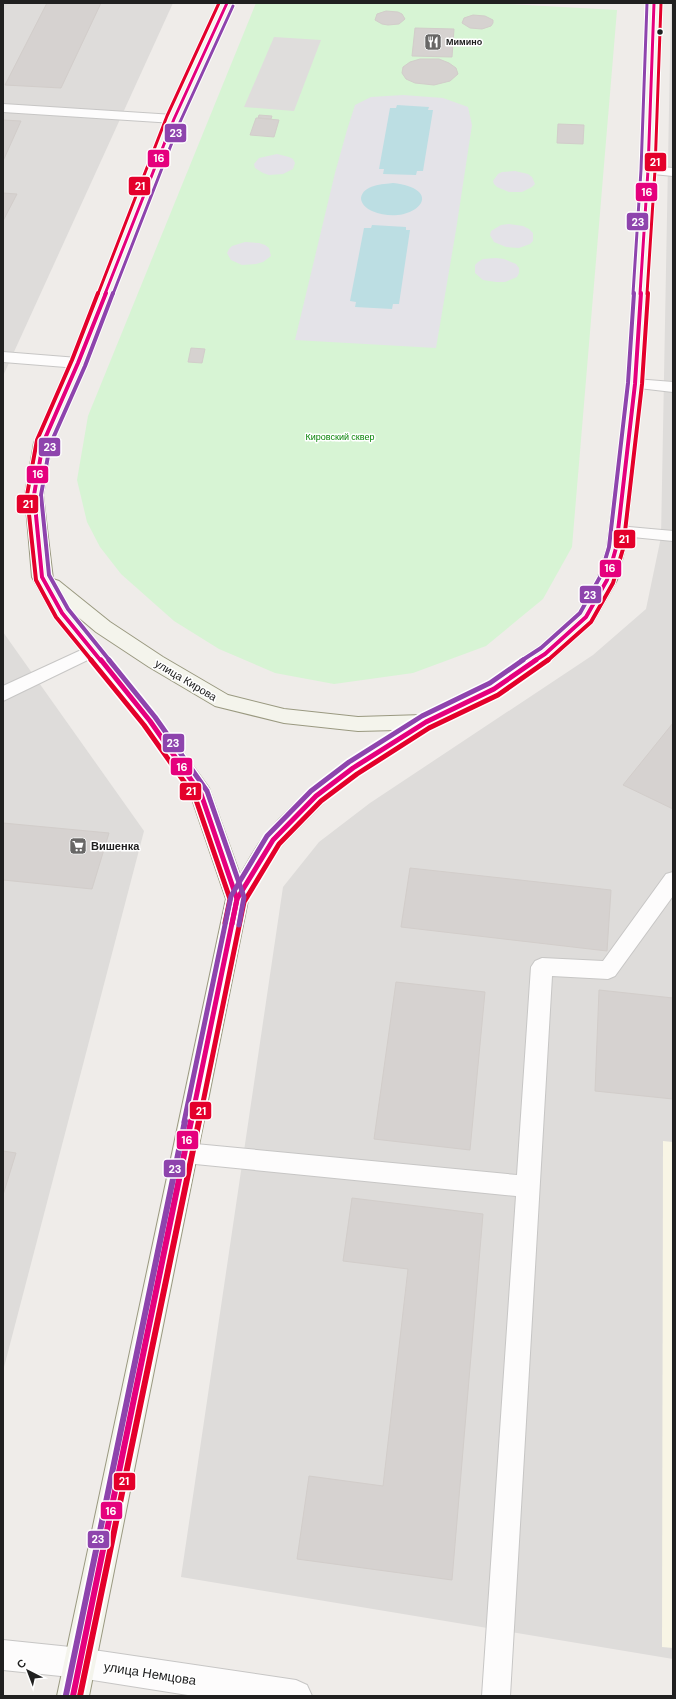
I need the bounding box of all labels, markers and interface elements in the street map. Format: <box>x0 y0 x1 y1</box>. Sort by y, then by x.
unlabelled marker <box>655 27 665 37</box>
restaurant icon: Мимино <box>423 32 443 52</box>
place label: Мимино <box>446 36 483 48</box>
line badge: 23 <box>164 123 187 143</box>
text: 23 <box>170 126 182 140</box>
line badge: 16 <box>147 149 170 168</box>
text: 16 <box>154 151 165 165</box>
line badge: 21 <box>644 152 667 172</box>
text: 21 <box>650 155 660 169</box>
line badge: 21 <box>128 176 151 196</box>
text: 21 <box>135 179 145 193</box>
line badge: 16 <box>635 182 658 202</box>
text: 16 <box>642 185 653 199</box>
line badge: 23 <box>626 212 649 231</box>
text: 23 <box>632 215 644 229</box>
park label: Кировский сквер <box>306 431 374 443</box>
line badge: 23 <box>38 437 61 457</box>
text: 23 <box>44 440 56 454</box>
line badge: 16 <box>26 465 49 484</box>
text: 16 <box>33 467 44 481</box>
line badge: 21 <box>16 494 39 514</box>
text: 21 <box>23 497 33 511</box>
line badge: 21 <box>613 529 636 549</box>
text: 21 <box>619 532 629 546</box>
line badge: 16 <box>599 559 622 578</box>
text: 16 <box>605 561 616 575</box>
line badge: 23 <box>579 585 602 604</box>
text: 23 <box>584 588 596 602</box>
street label: улица Кирова <box>152 656 220 704</box>
line badge: 23 <box>162 733 185 753</box>
text: 23 <box>167 736 179 750</box>
line badge: 16 <box>170 757 193 776</box>
text: 16 <box>177 760 188 774</box>
line badge: 21 <box>179 782 202 801</box>
text: 21 <box>186 784 196 798</box>
supermarket icon: Вишенка <box>68 836 88 856</box>
place label: Вишенка <box>91 839 140 853</box>
line badge: 21 <box>189 1101 212 1120</box>
text: 21 <box>196 1104 206 1118</box>
line badge: 16 <box>176 1130 199 1150</box>
text: 16 <box>182 1133 193 1147</box>
line badge: 23 <box>163 1159 186 1178</box>
text: 23 <box>169 1162 181 1176</box>
line badge: 21 <box>113 1472 136 1491</box>
text: 21 <box>119 1474 129 1488</box>
line badge: 16 <box>100 1501 123 1520</box>
text: 16 <box>106 1504 117 1518</box>
line badge: 23 <box>87 1530 110 1549</box>
text: 23 <box>92 1532 104 1546</box>
north arrow <box>8 1651 48 1691</box>
text: С <box>14 1656 29 1671</box>
street label: улица Немцова <box>103 1658 198 1689</box>

